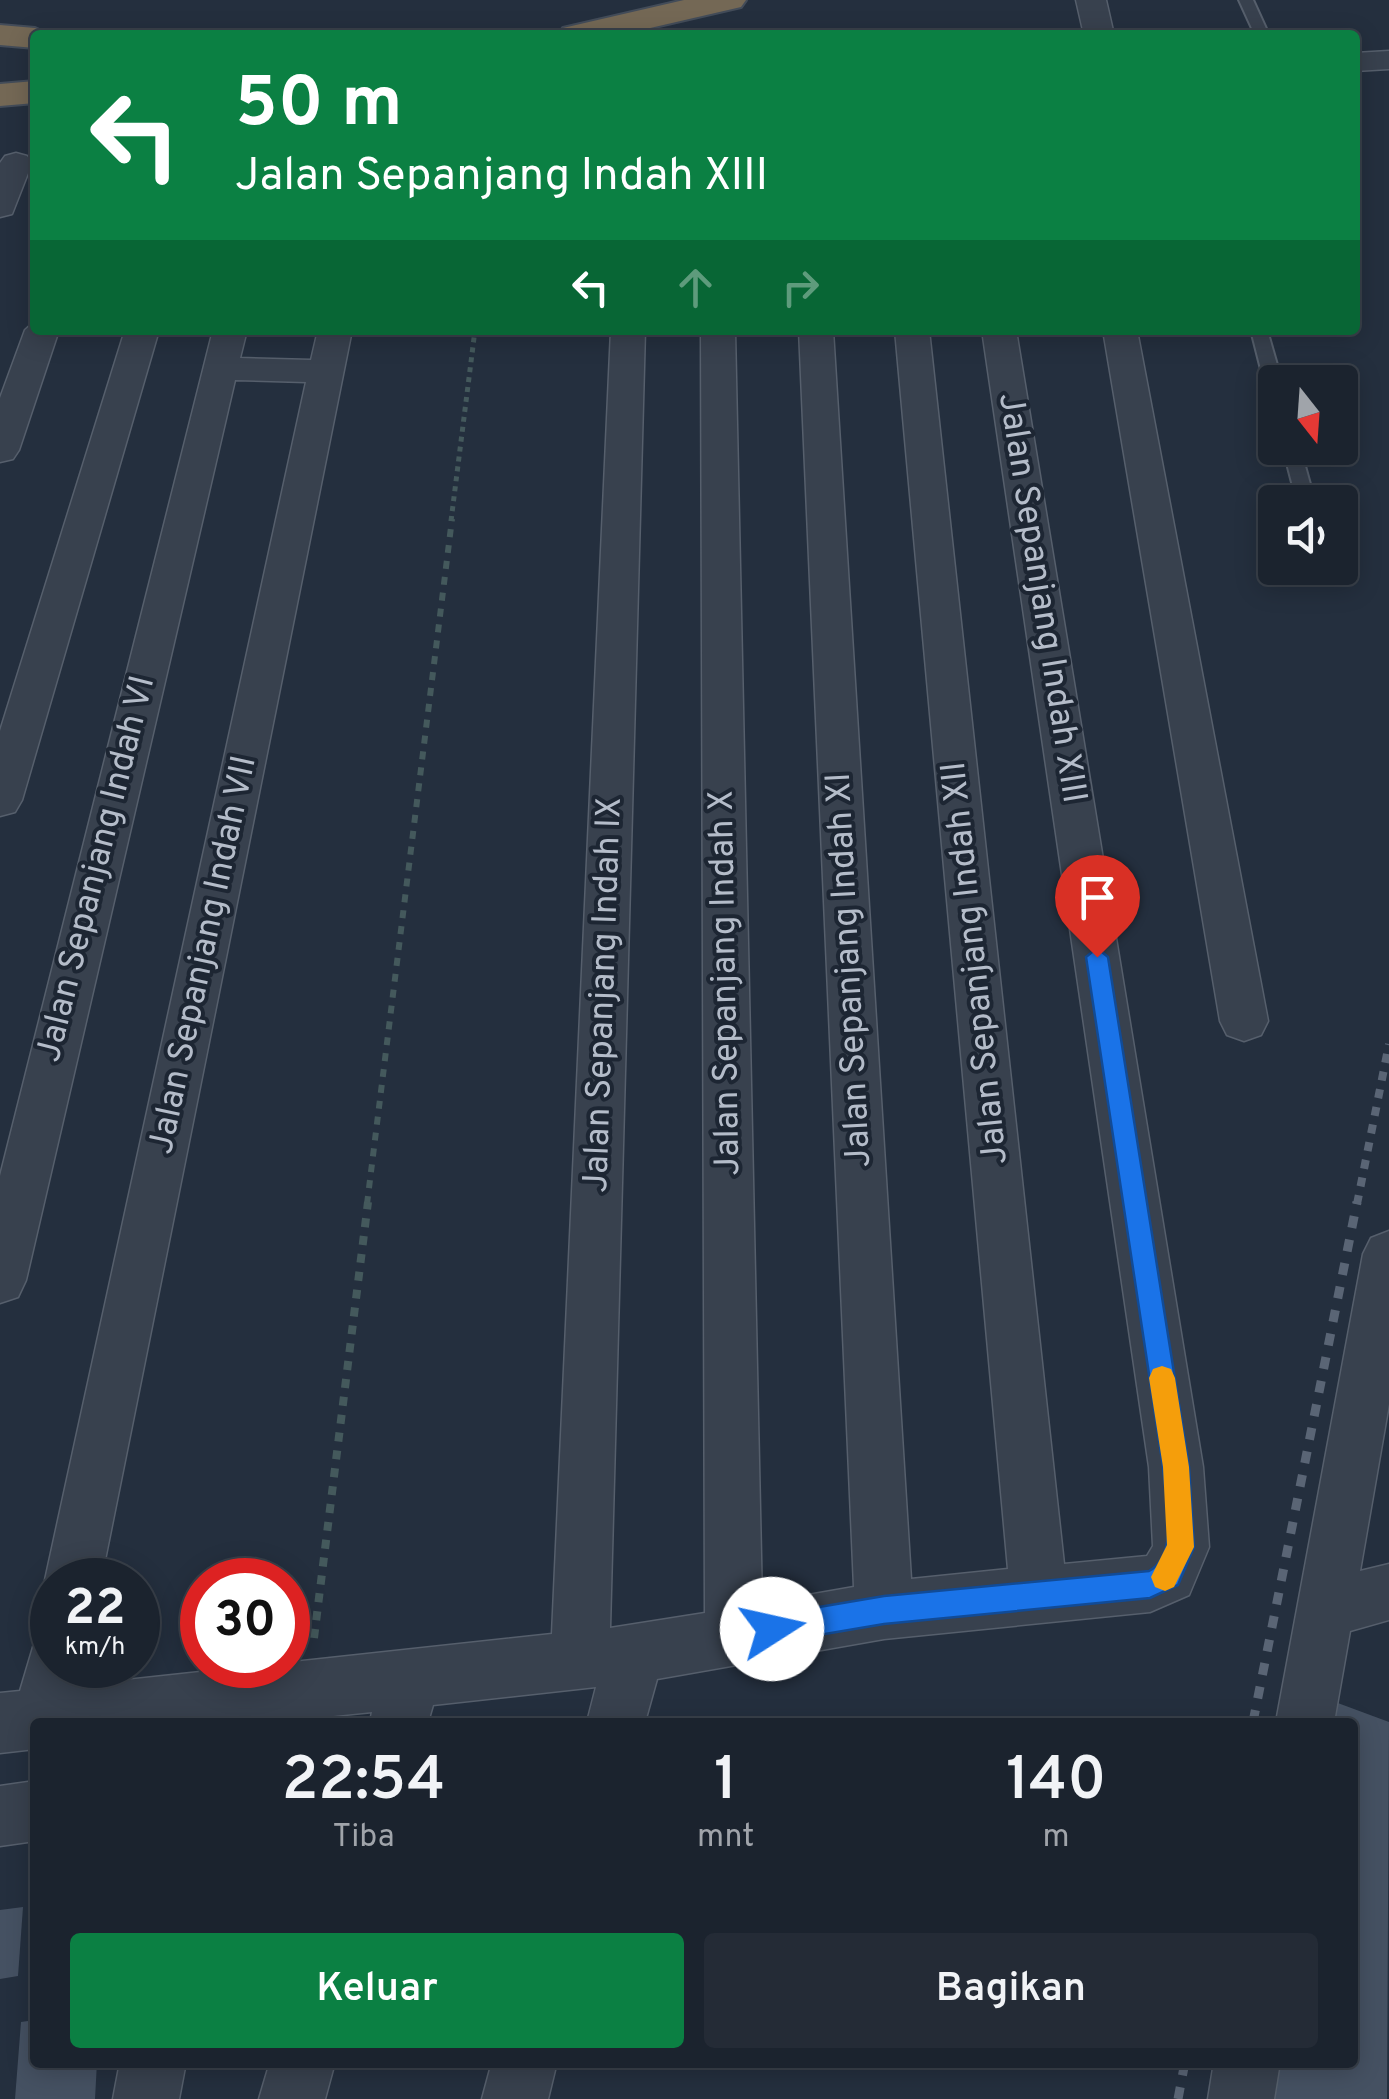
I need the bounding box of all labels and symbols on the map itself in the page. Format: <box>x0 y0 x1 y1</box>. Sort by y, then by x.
north arrow <box>1258 365 1358 465</box>
street label: Jalan Sepanjang Indah XIII <box>987 390 1095 806</box>
street label: Jalan Sepanjang Indah VI <box>28 671 166 1067</box>
street label: Jalan Sepanjang Indah VII <box>140 752 268 1158</box>
street label: Jalan Sepanjang Indah XII <box>933 759 1019 1167</box>
street label: Jalan Sepanjang Indah XI <box>818 771 882 1169</box>
street label: Jalan Sepanjang Indah X <box>701 790 751 1176</box>
street label: Jalan Sepanjang Indah IX <box>575 796 633 1194</box>
pin <box>1055 855 1140 958</box>
speed limit sign: 30 <box>180 1558 310 1688</box>
position arrow <box>720 1577 824 1681</box>

